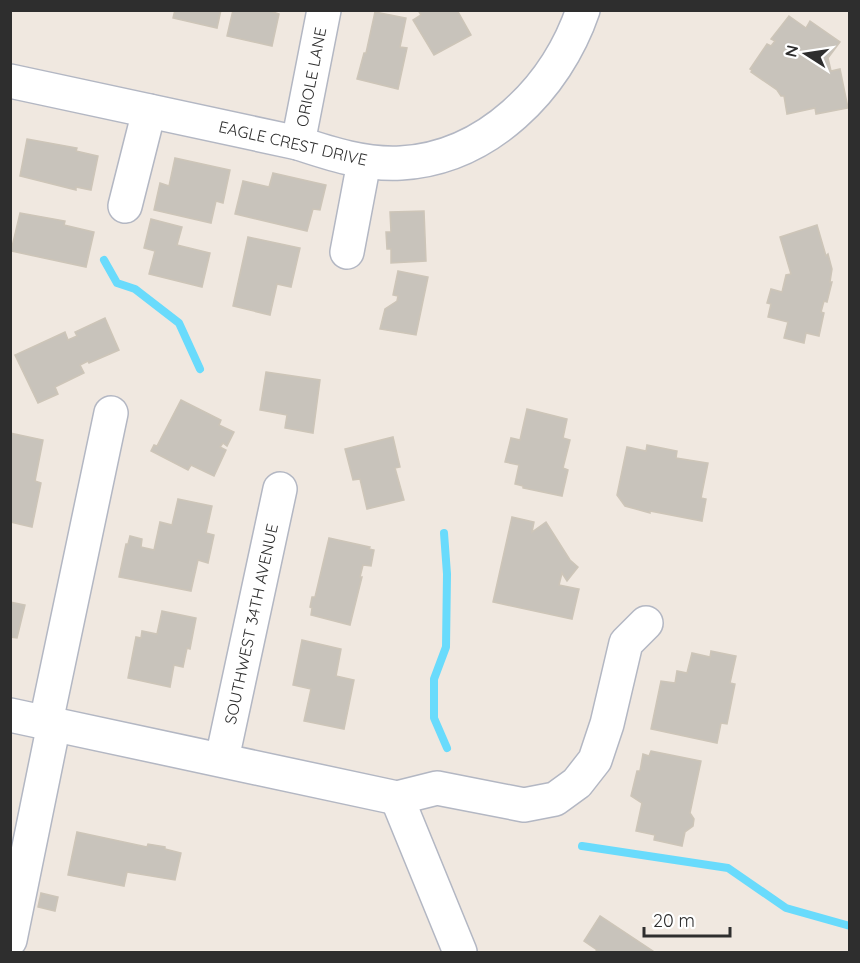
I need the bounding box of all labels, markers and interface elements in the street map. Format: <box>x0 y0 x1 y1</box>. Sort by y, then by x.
north arrow <box>776 24 836 84</box>
street label: ORIOLE LANE <box>292 26 330 128</box>
text: N <box>780 43 802 59</box>
street label: EAGLE CREST DRIVE <box>217 116 369 170</box>
street label: SOUTHWEST 34TH AVENUE <box>220 522 282 726</box>
scale bar <box>644 900 730 938</box>
text: 20 m <box>653 909 695 932</box>

